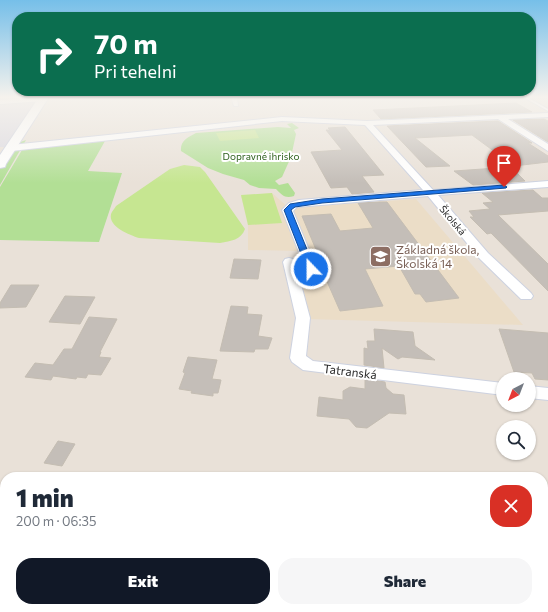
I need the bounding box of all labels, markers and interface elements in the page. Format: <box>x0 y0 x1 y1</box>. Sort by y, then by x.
text: 70 m <box>94 26 158 60</box>
icon: right <box>28 28 80 80</box>
text: Pri tehelni <box>94 60 177 82</box>
pin <box>487 146 521 187</box>
park label: Dopravné ihrisko <box>223 150 299 162</box>
icon: arrive <box>493 152 515 174</box>
street label: Školská <box>437 203 469 237</box>
place label: Základná škola, Školská 14 <box>396 242 480 270</box>
school or university icon: Základná škola, Školská 14 <box>367 243 393 269</box>
position arrow <box>290 248 332 290</box>
street label: Tatranská <box>322 361 378 381</box>
north arrow <box>496 372 536 412</box>
map controls <box>496 372 536 460</box>
button: search <box>496 420 536 460</box>
text: 1 min <box>16 483 74 512</box>
button: close <box>490 485 532 527</box>
text: 200 m · 06:35 <box>16 513 96 529</box>
button: Exit <box>16 558 270 604</box>
button: Share <box>278 558 532 604</box>

